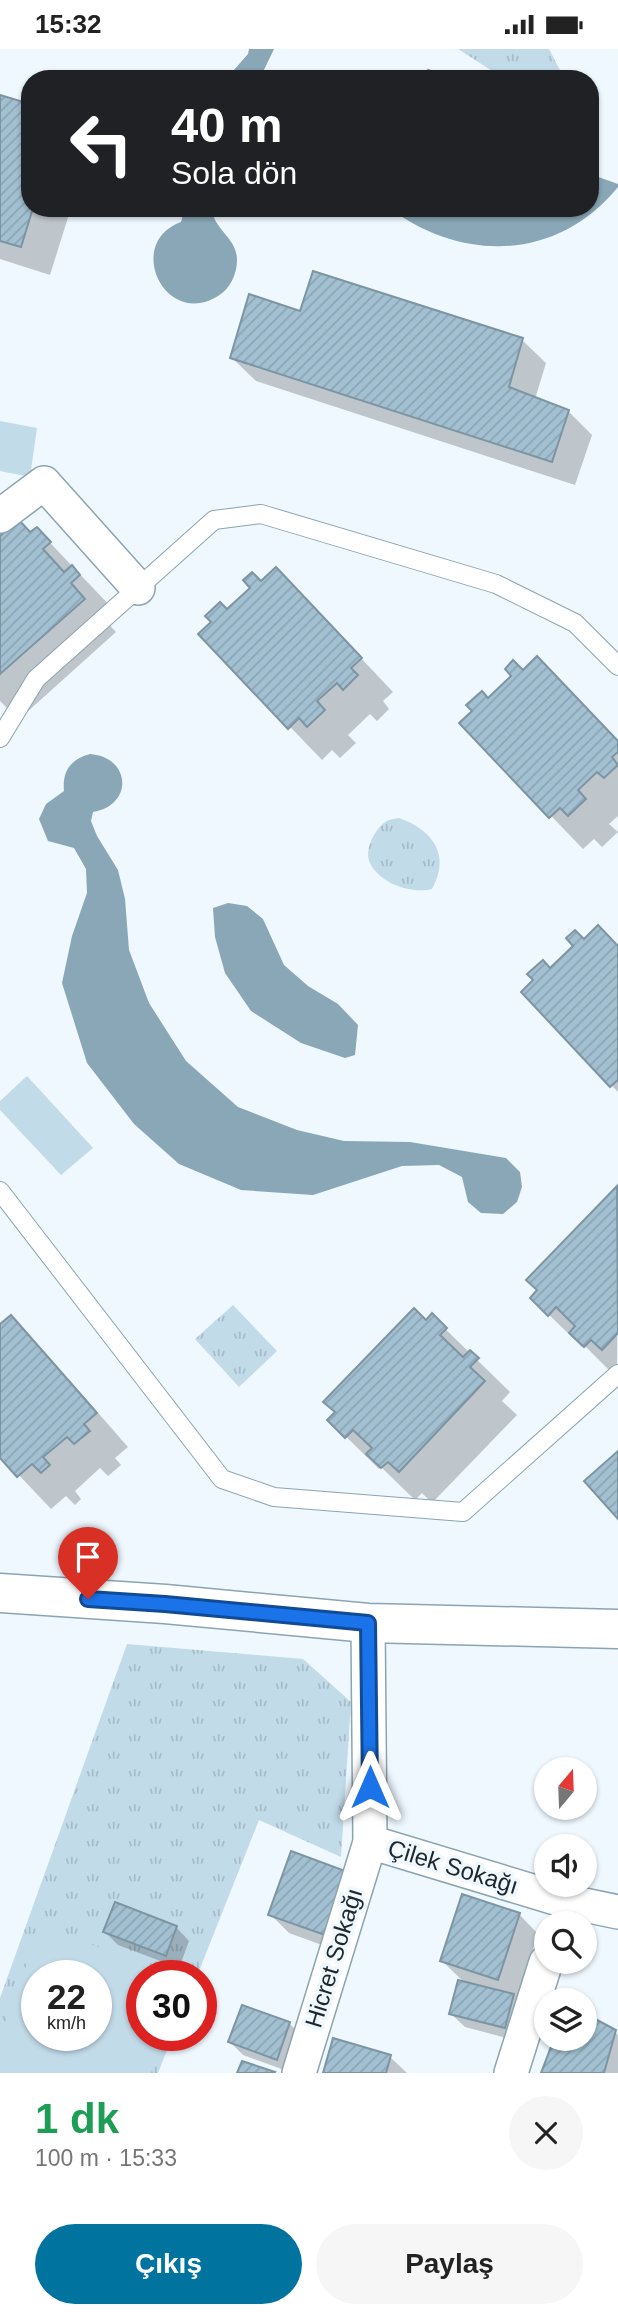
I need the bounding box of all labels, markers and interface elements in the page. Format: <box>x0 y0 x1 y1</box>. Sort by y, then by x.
text: 15:32 <box>35 9 102 39</box>
icon: left <box>56 98 147 189</box>
text: 40 m <box>171 98 283 152</box>
text: Sola dön <box>171 155 297 191</box>
pin <box>58 1527 118 1599</box>
icon: arrive <box>69 1538 107 1576</box>
position arrow <box>333 1750 407 1824</box>
north arrow <box>534 1757 597 1820</box>
map controls <box>534 1757 597 2051</box>
street label: Çilek Sokağı <box>385 1834 522 1899</box>
button: sound <box>534 1834 597 1897</box>
street label: Hicret Sokağı <box>300 1885 367 2031</box>
button: search <box>534 1911 597 1974</box>
speed limit sign: 30 <box>126 1960 217 2051</box>
text: 22 <box>47 1977 86 2016</box>
button: layers <box>534 1988 597 2051</box>
text: km/h <box>47 2013 86 2033</box>
text: 1 dk <box>35 2095 119 2142</box>
button: close <box>509 2096 583 2170</box>
text: 100 m · 15:33 <box>35 2145 177 2171</box>
button: Çıkış <box>35 2224 302 2304</box>
button: Paylaş <box>316 2224 583 2304</box>

